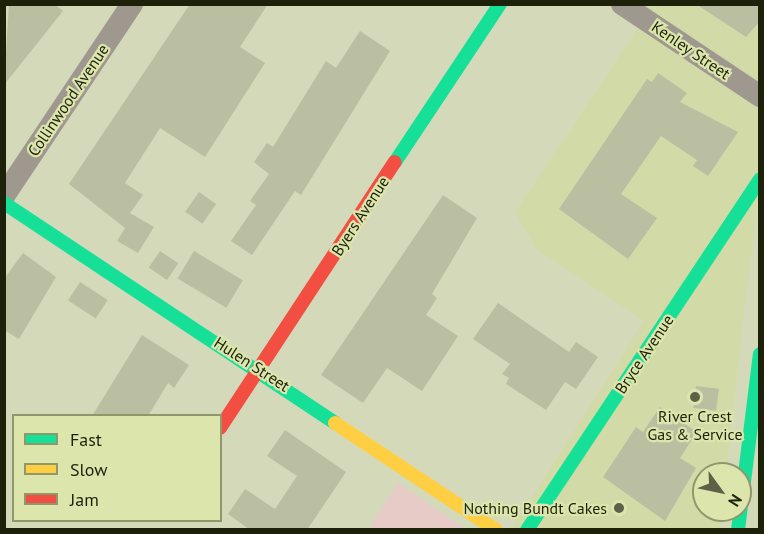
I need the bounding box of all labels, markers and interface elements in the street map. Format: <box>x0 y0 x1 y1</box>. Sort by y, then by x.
street label: Kenley Street <box>648 17 734 83</box>
street label: Collinwood Avenue <box>23 40 113 160</box>
street label: Byers Avenue <box>327 173 393 259</box>
street label: Bryce Avenue <box>611 311 677 397</box>
street label: Hulen Street <box>211 333 293 395</box>
marker: River Crest Gas & Service <box>688 390 702 404</box>
place label: River Crest Gas & Service <box>647 406 743 444</box>
legend <box>12 414 222 522</box>
text: Fast <box>70 428 102 451</box>
text: Slow <box>70 458 108 481</box>
north arrow <box>692 462 752 522</box>
text: Jam <box>70 488 99 511</box>
text: N <box>724 491 747 511</box>
place label: Nothing Bundt Cakes <box>463 498 607 518</box>
marker: Nothing Bundt Cakes <box>612 501 626 515</box>

